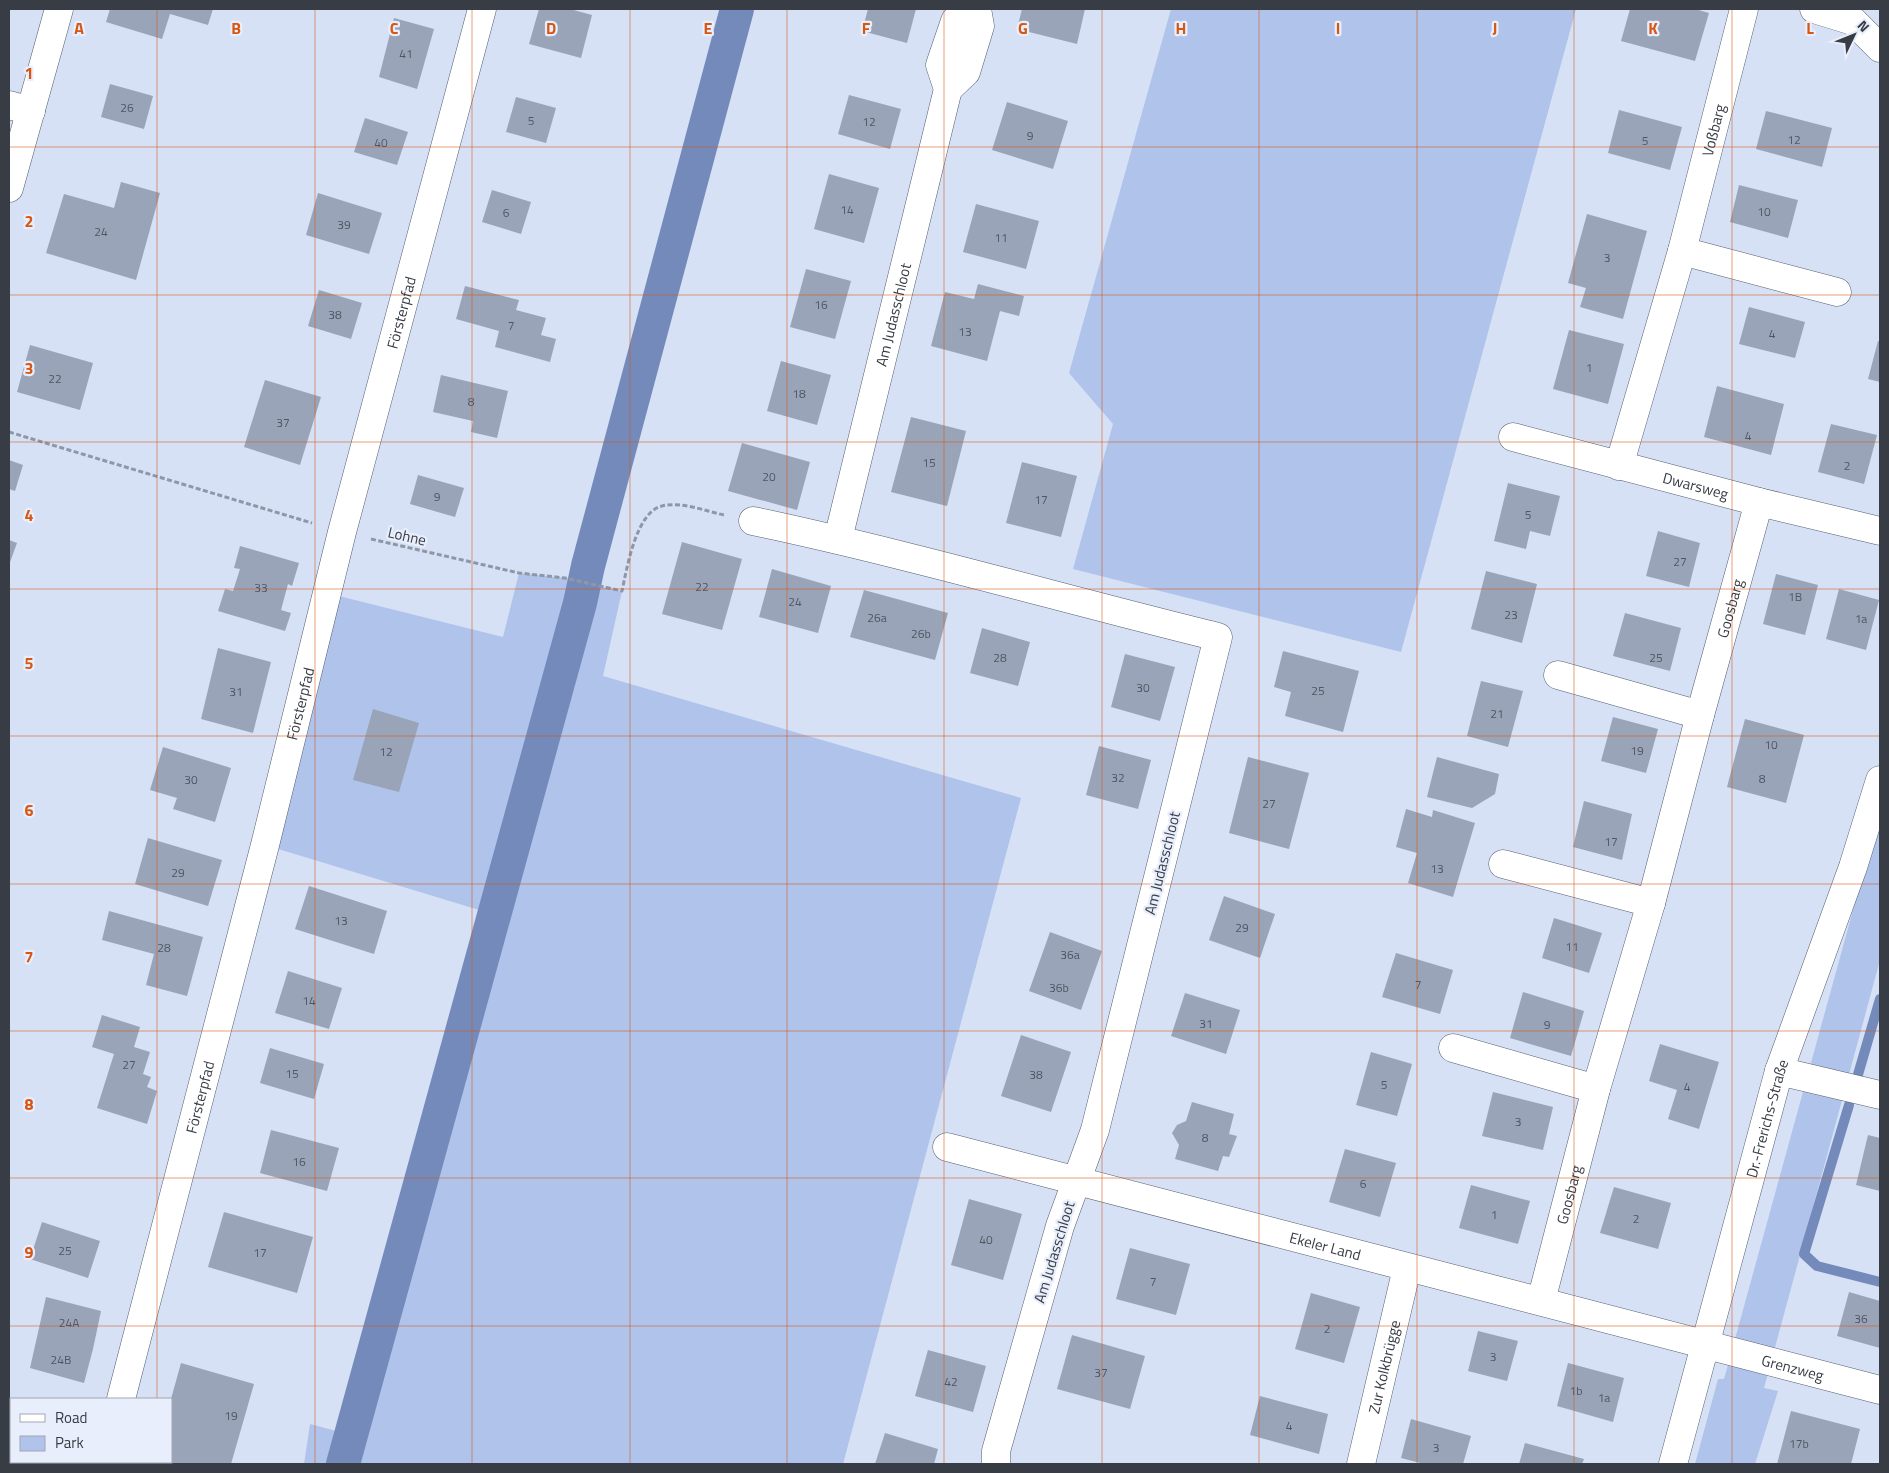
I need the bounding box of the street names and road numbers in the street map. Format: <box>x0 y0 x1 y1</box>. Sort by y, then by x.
street label: Voßbarg <box>1695 101 1731 158</box>
street label: Am Judasschloot <box>869 260 917 369</box>
street label: Försterpfad <box>380 274 421 351</box>
street label: Dwarsweg <box>1660 466 1731 505</box>
street label: Lohne <box>386 520 428 552</box>
street label: Goosbarg <box>1710 576 1749 640</box>
street label: Försterpfad <box>280 665 320 742</box>
street label: Am Judasschloot <box>1138 808 1186 917</box>
street label: Dr.-Frerichs-Straße <box>1739 1056 1794 1180</box>
street label: Försterpfad <box>179 1058 220 1136</box>
street label: Goosbarg <box>1550 1162 1587 1227</box>
street label: Am Judasschloot <box>1028 1197 1081 1306</box>
street label: Ekeler Land <box>1287 1225 1364 1266</box>
street label: Zur Kolkbrügge <box>1362 1318 1406 1416</box>
street label: Grenzweg <box>1759 1348 1827 1386</box>

